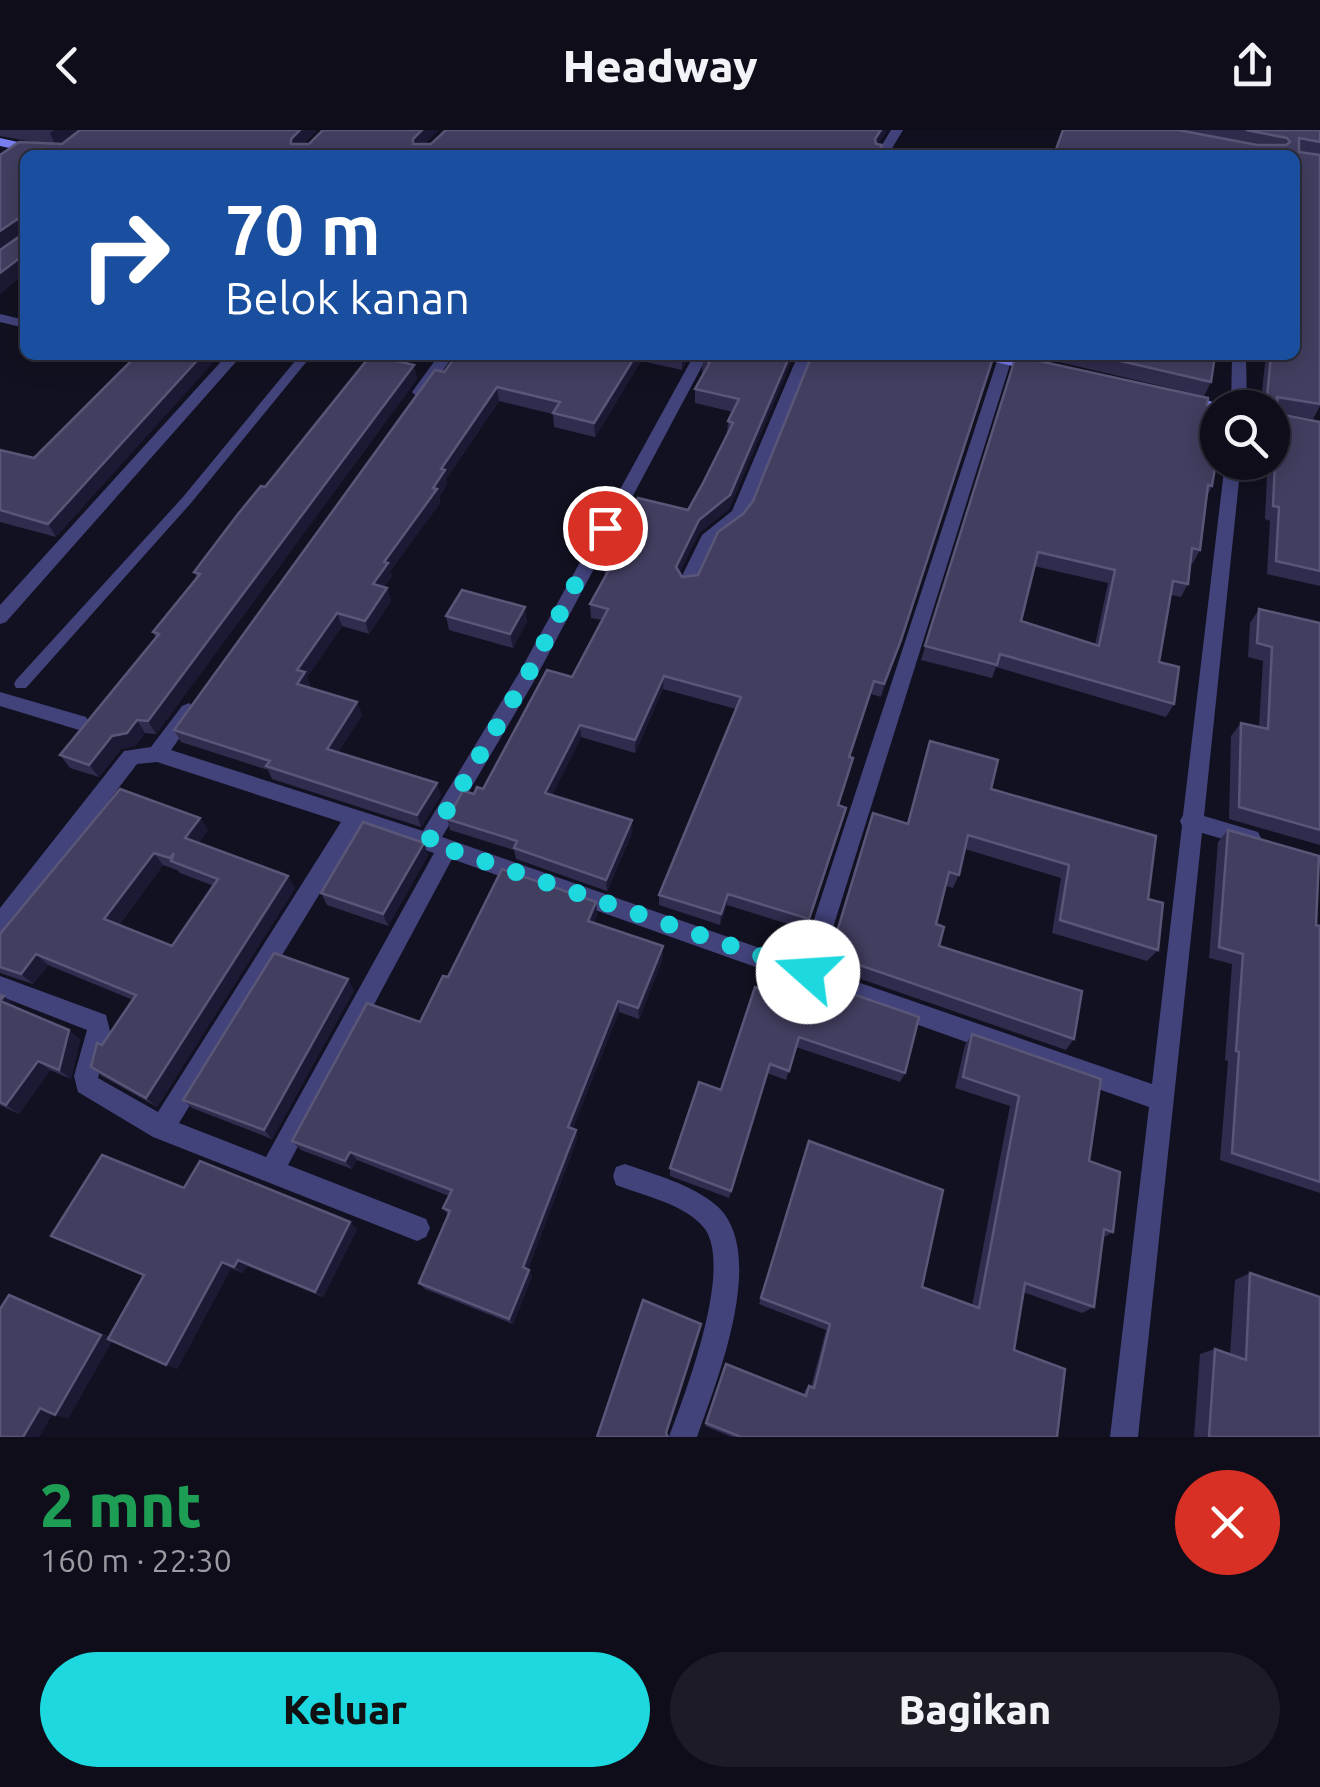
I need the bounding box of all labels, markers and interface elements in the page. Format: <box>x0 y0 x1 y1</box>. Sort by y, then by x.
icon: back <box>40 38 95 93</box>
icon: share <box>1225 38 1280 93</box>
text: Headway <box>562 40 758 91</box>
icon: right <box>60 190 190 320</box>
text: 70 m <box>225 190 381 268</box>
text: Belok kanan <box>225 272 470 323</box>
map controls <box>1200 390 1290 480</box>
button: search <box>1200 390 1290 480</box>
pin <box>563 486 648 571</box>
icon: arrive <box>578 501 633 556</box>
position arrow <box>756 920 860 1024</box>
button: close <box>1175 1470 1280 1575</box>
text: 2 mnt <box>40 1471 202 1538</box>
text: 160 m · 22:30 <box>40 1542 232 1578</box>
button: Keluar <box>40 1652 650 1767</box>
button: Bagikan <box>670 1652 1280 1767</box>

